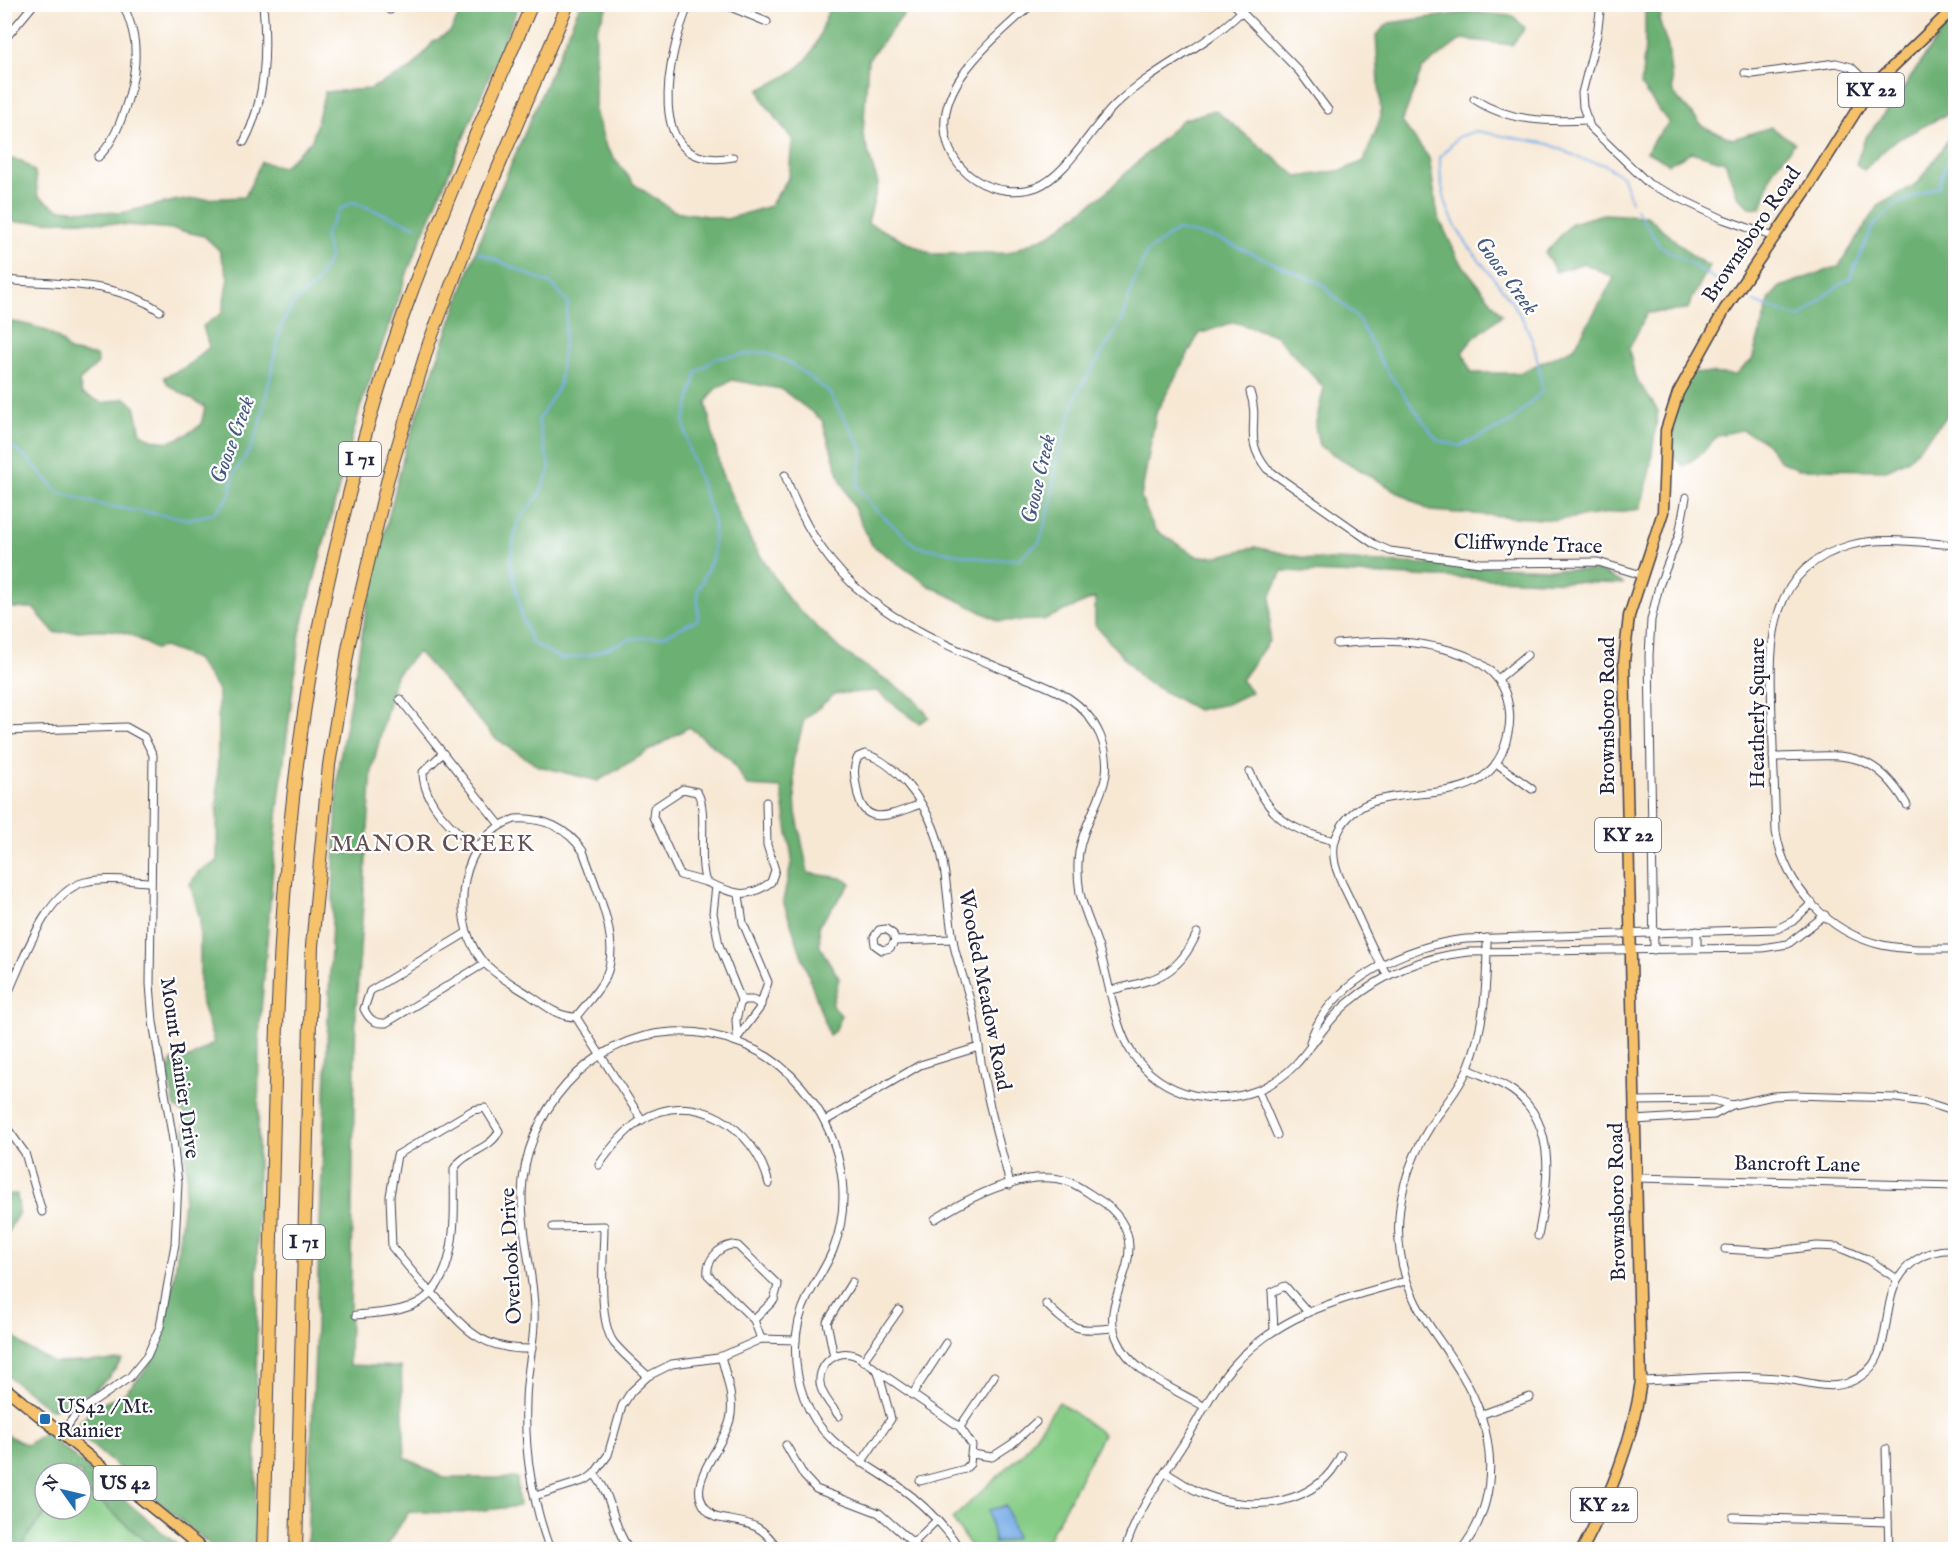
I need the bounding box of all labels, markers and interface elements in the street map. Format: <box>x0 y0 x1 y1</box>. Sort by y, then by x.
road number: KY 22 <box>1838 73 1904 107</box>
street label: Brownsboro Road <box>1696 161 1808 308</box>
water label: Goose Creek <box>1468 231 1544 321</box>
water label: Goose Creek <box>204 392 262 487</box>
water label: Goose Creek <box>1015 431 1063 526</box>
road number: I 71 <box>339 442 381 476</box>
street label: Cliffwynde Trace <box>1453 529 1603 561</box>
street label: Brownsboro Road <box>1595 636 1622 795</box>
street label: Heatherly Square <box>1745 637 1772 789</box>
road number: KY 22 <box>1595 818 1661 852</box>
district label: MANOR CREEK <box>331 829 535 860</box>
street label: Wooded Meadow Road <box>951 887 1017 1094</box>
street label: Mount Rainier Drive <box>153 976 205 1161</box>
street label: Brownsboro Road <box>1603 1122 1633 1282</box>
street label: Bancroft Lane <box>1734 1150 1861 1180</box>
street label: Overlook Drive <box>495 1187 529 1325</box>
road number: I 71 <box>283 1225 325 1259</box>
place label: US42 / Mt. Rainier <box>57 1394 153 1445</box>
marker: US42 / Mt. Rainier <box>38 1412 52 1426</box>
north arrow <box>33 1461 93 1521</box>
road number: US 42 <box>94 1466 156 1500</box>
text: N <box>40 1472 64 1496</box>
road number: KY 22 <box>1571 1488 1637 1522</box>

